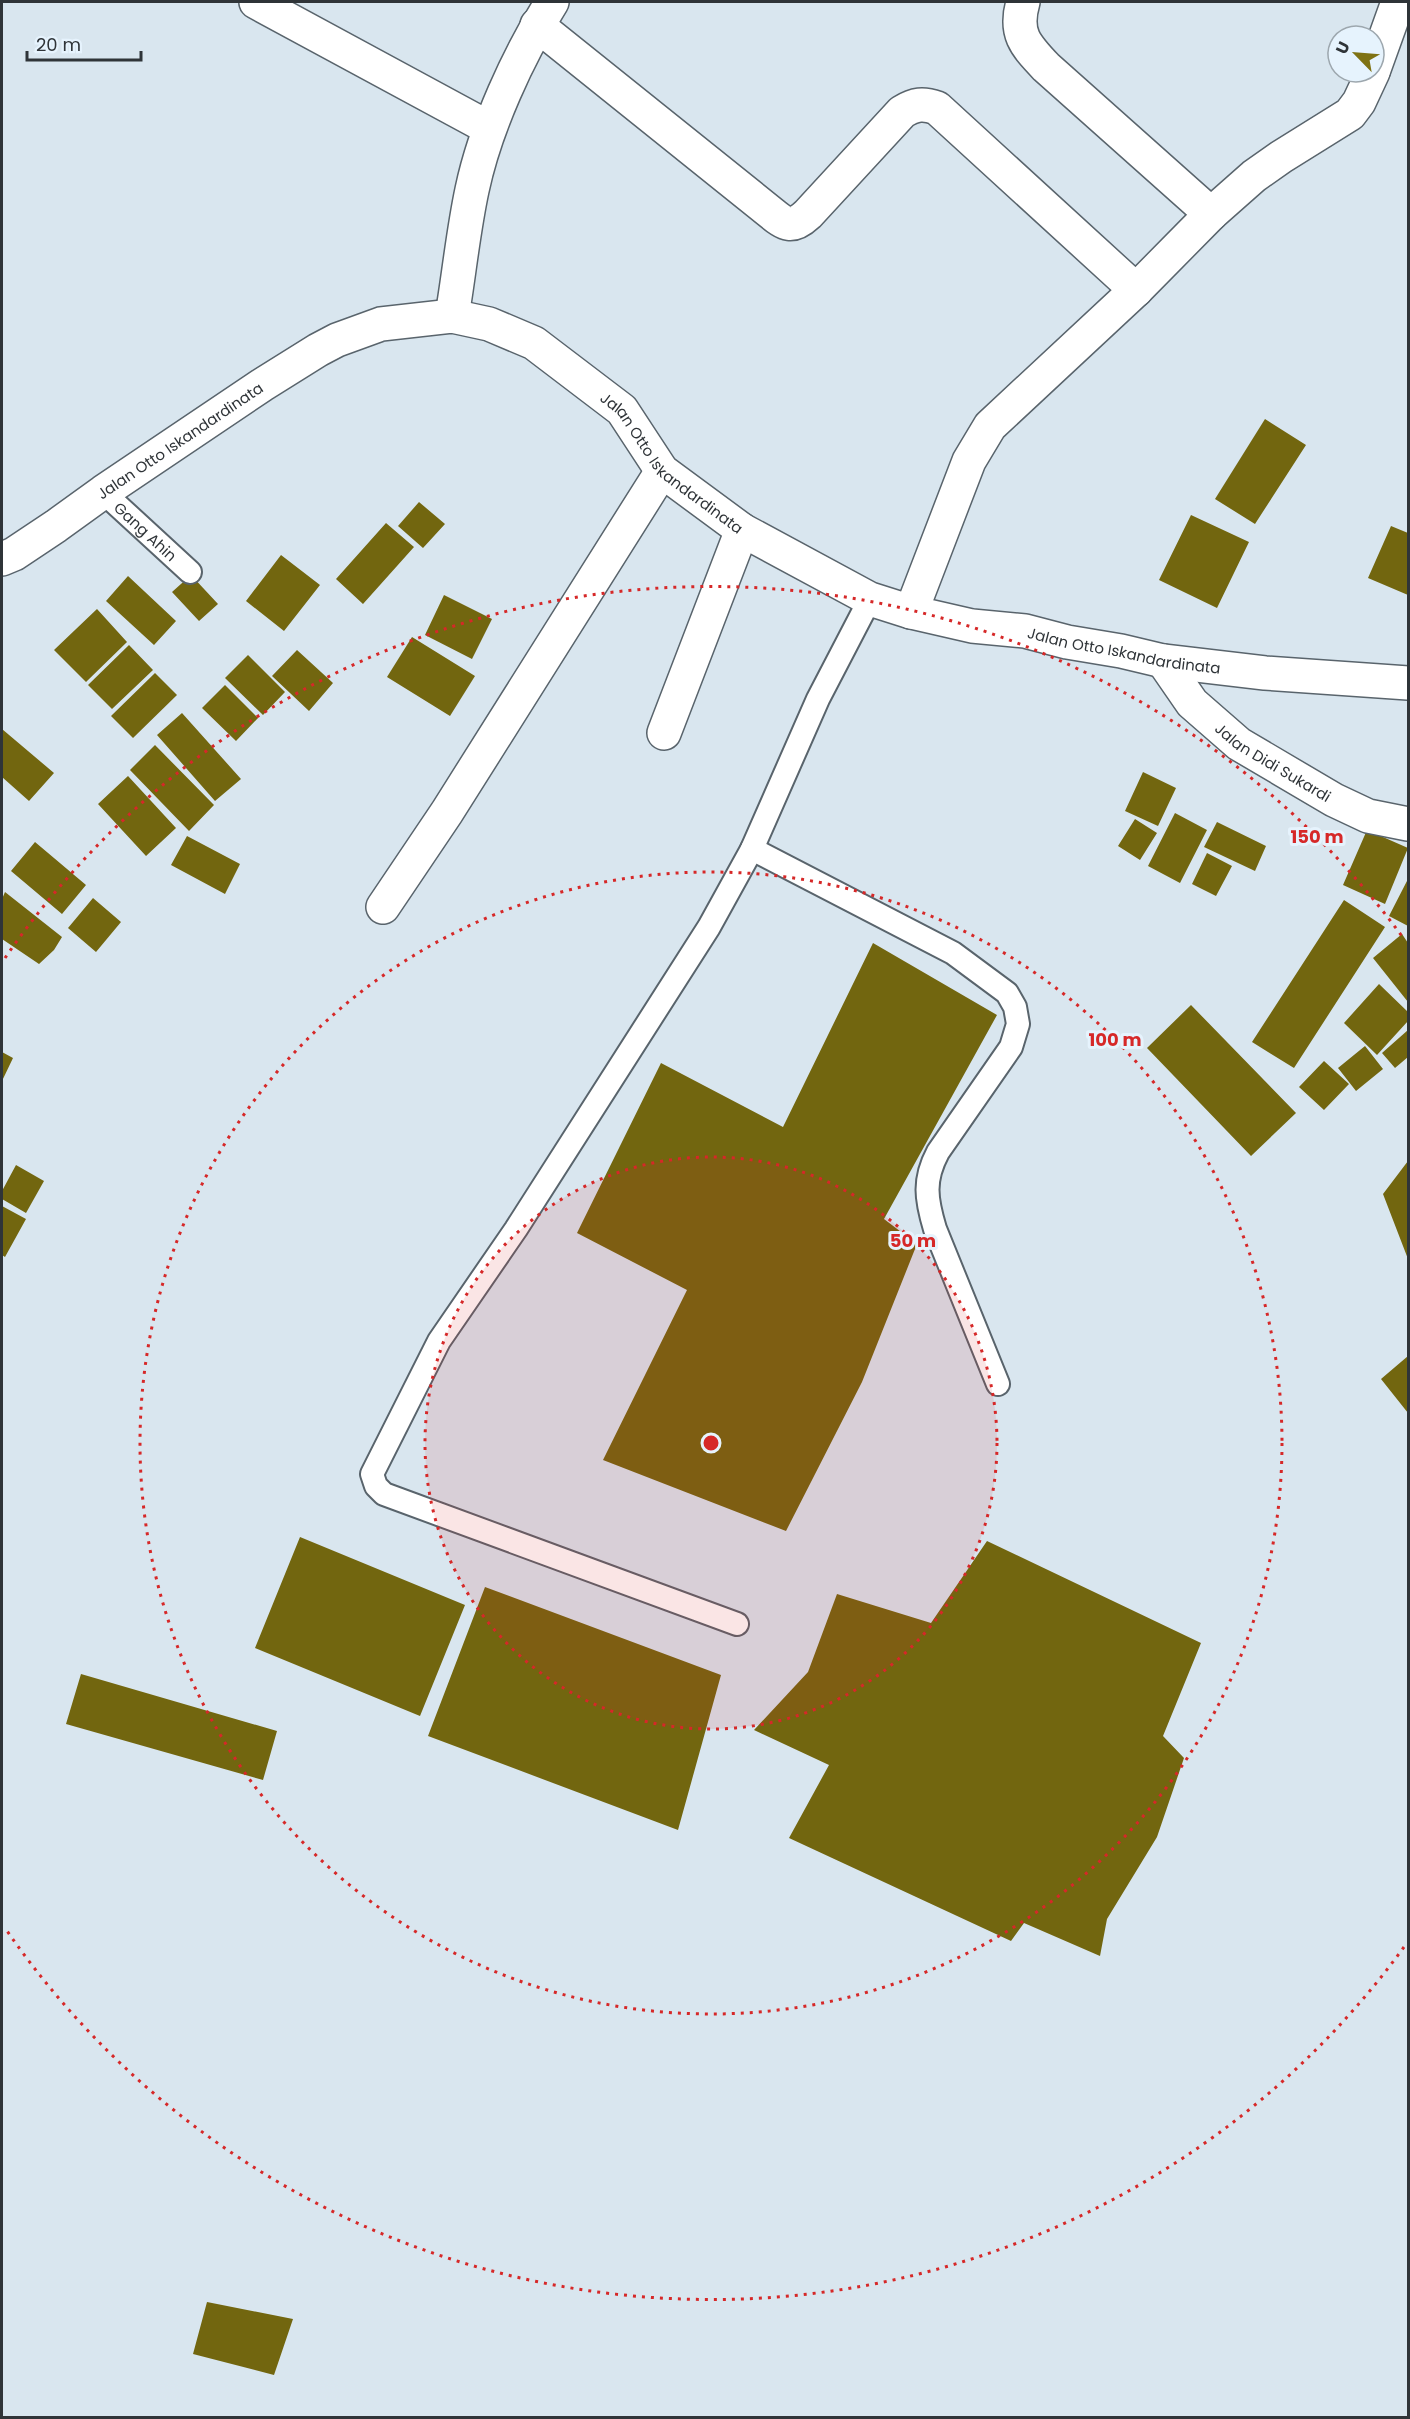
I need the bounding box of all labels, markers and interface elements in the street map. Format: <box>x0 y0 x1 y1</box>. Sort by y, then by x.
scale bar <box>27 24 141 62</box>
north arrow <box>1326 24 1386 84</box>
text: 20 m <box>36 32 81 57</box>
text: U <box>1330 38 1356 58</box>
street label: Jalan Otto Iskandardinata <box>92 377 267 504</box>
street label: Jalan Otto Iskandardinata <box>596 387 748 538</box>
street label: Gang Ahin <box>110 497 182 566</box>
street label: Jalan Otto Iskandardinata <box>1025 622 1222 678</box>
street label: Jalan Didi Sukardi <box>1211 718 1335 807</box>
text: 150 m <box>1290 824 1344 849</box>
text: 100 m <box>1088 1027 1142 1052</box>
text: 50 m <box>890 1228 936 1253</box>
centre of rings <box>701 1433 721 1453</box>

